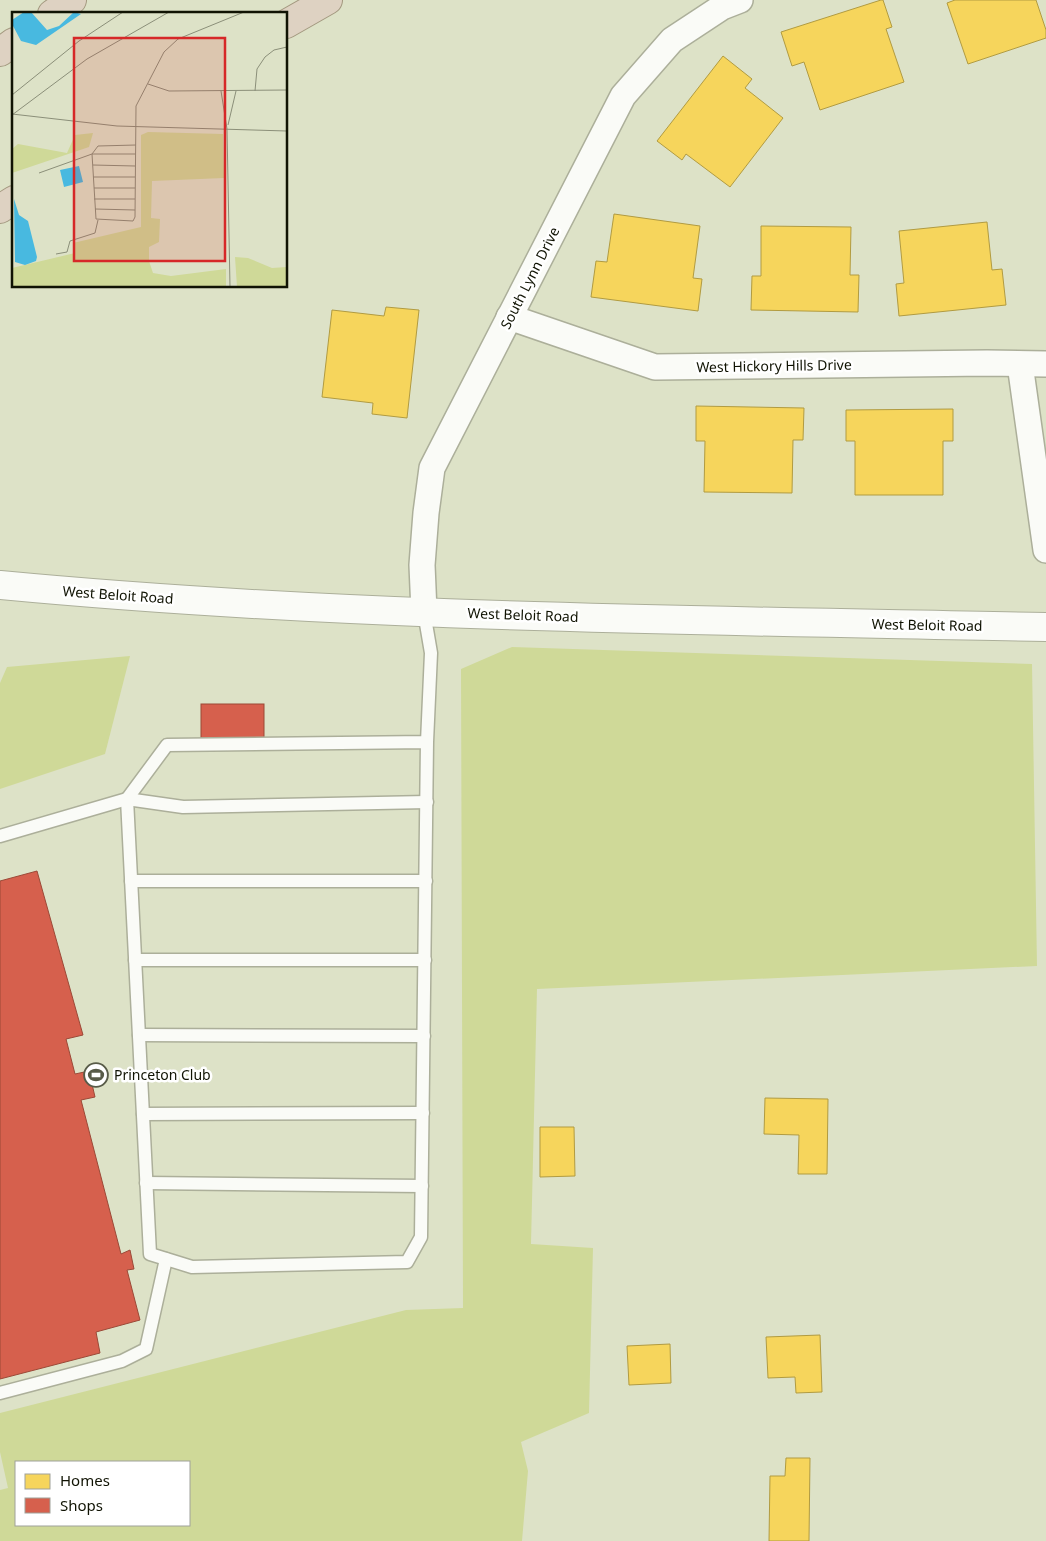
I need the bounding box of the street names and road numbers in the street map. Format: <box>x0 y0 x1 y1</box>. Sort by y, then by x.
street label: South Lynn Drive <box>496 223 564 332</box>
street label: West Hickory Hills Drive <box>696 355 852 376</box>
street label: West Beloit Road <box>62 581 174 608</box>
street label: West Beloit Road <box>467 603 579 626</box>
street label: West Beloit Road <box>871 614 983 635</box>

